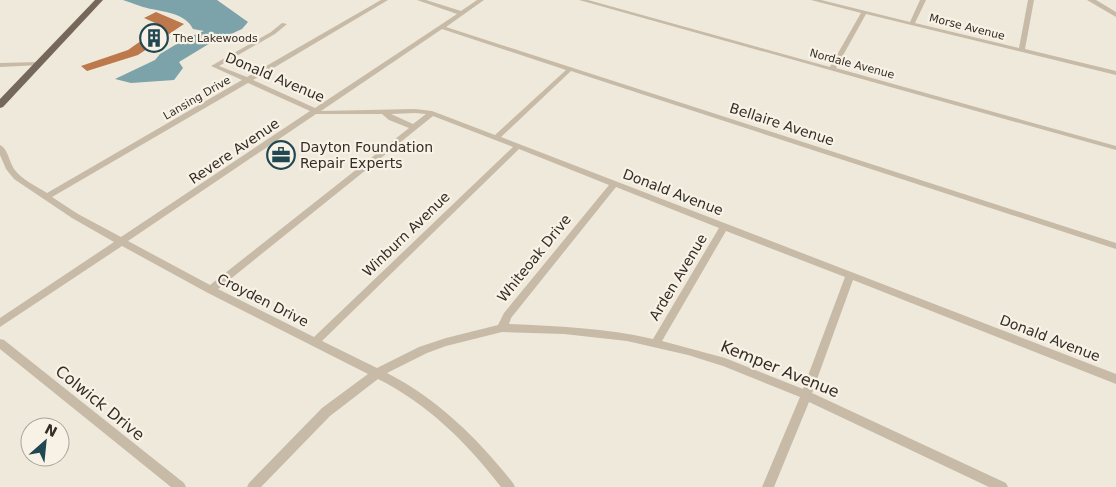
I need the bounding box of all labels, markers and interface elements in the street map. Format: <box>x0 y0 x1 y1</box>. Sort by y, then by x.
street label: Morse Avenue <box>928 11 1006 43</box>
building icon: The Lakewoods <box>139 23 169 53</box>
place label: The Lakewoods <box>172 32 258 45</box>
street label: Nordale Avenue <box>808 46 896 82</box>
street label: Donald Avenue <box>223 49 327 105</box>
street label: Lansing Drive <box>161 73 233 122</box>
street label: Bellaire Avenue <box>728 100 836 148</box>
street label: Revere Avenue <box>186 115 282 187</box>
place label: Dayton Foundation Repair Experts <box>300 139 433 171</box>
office icon: Dayton Foundation Repair Experts <box>266 140 296 170</box>
street label: Donald Avenue <box>621 166 725 218</box>
street label: Winburn Avenue <box>359 188 453 280</box>
street label: Whiteoak Drive <box>494 211 574 305</box>
street label: Arden Avenue <box>646 231 710 323</box>
street label: Croyden Drive <box>215 270 311 330</box>
street label: Donald Avenue <box>998 312 1102 364</box>
street label: Kemper Avenue <box>718 337 842 401</box>
street label: Colwick Drive <box>52 361 148 445</box>
north arrow <box>20 417 70 467</box>
text: N <box>42 421 60 440</box>

